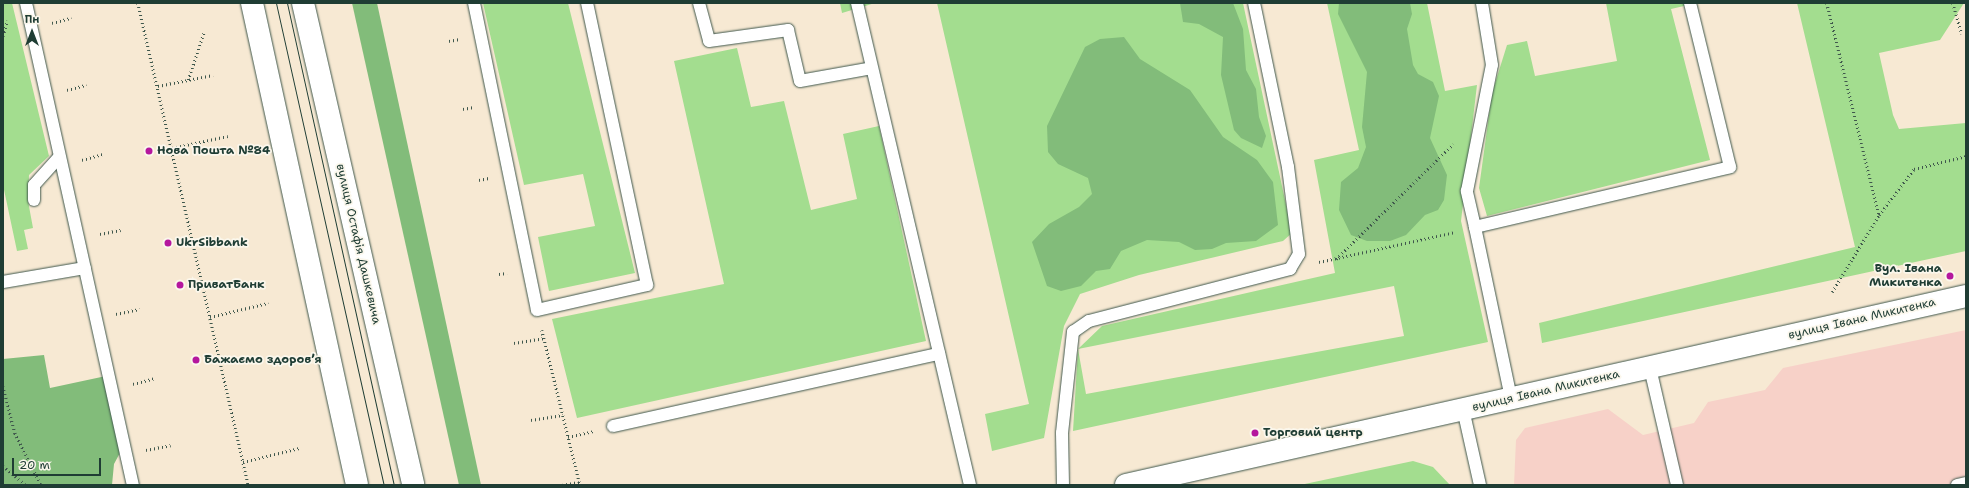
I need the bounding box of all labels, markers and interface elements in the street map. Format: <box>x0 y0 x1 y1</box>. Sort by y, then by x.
north arrow <box>12 12 52 52</box>
text: Пн <box>25 12 39 27</box>
place label: Нова Пошта №84 <box>157 144 270 158</box>
marker: Нова Пошта №84 <box>144 146 154 156</box>
street label: вулиця Остафія Дашкевича <box>333 162 383 326</box>
place label: UkrSibbank <box>176 236 248 250</box>
marker: UkrSibbank <box>163 238 173 248</box>
place label: Вул. Івана Микитенка <box>1869 262 1942 290</box>
marker: Вул. Івана Микитенка <box>1945 271 1955 281</box>
place label: ПриватБанк <box>188 278 264 292</box>
marker: ПриватБанк <box>175 280 185 290</box>
street label: вулиця Івана Микитенка <box>1787 295 1937 343</box>
place label: Бажаємо здоровʼя <box>204 353 322 367</box>
marker: Бажаємо здоровʼя <box>191 355 201 365</box>
street label: вулиця Івана Микитенка <box>1471 367 1621 415</box>
place label: Торговий центр <box>1263 426 1363 440</box>
marker: Торговий центр <box>1250 428 1260 438</box>
scale bar <box>14 450 103 476</box>
text: 20 m <box>19 457 50 473</box>

